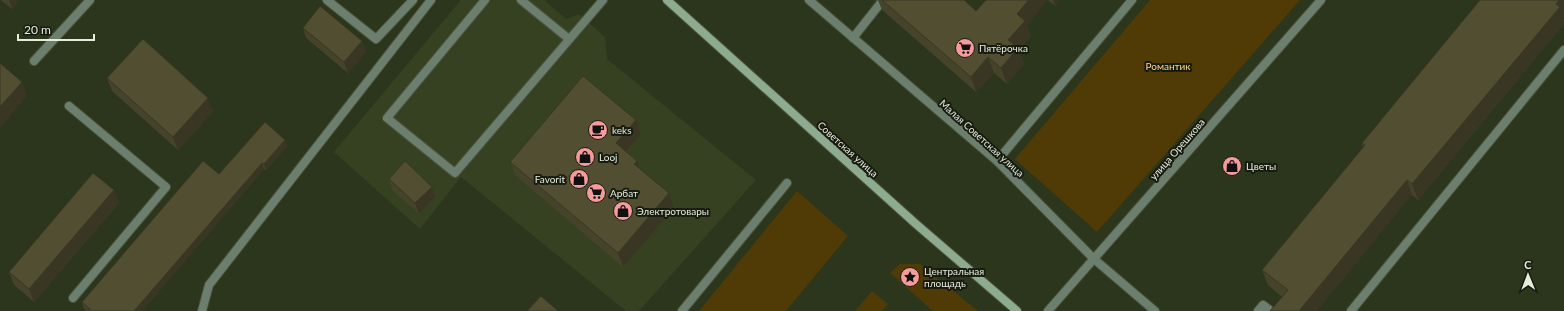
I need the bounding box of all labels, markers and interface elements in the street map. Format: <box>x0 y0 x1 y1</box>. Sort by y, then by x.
scale bar <box>18 16 94 42</box>
text: 20 m <box>24 22 51 37</box>
supermarket icon: Пятёрочка <box>954 37 976 59</box>
place label: Пятёрочка <box>979 42 1028 54</box>
park label: Романтик <box>1145 60 1191 72</box>
street label: Малая Советская улица <box>937 97 1027 179</box>
street label: улица Орешкова <box>1147 116 1207 182</box>
cafe icon: keks <box>587 119 609 141</box>
street label: Советская улица <box>815 119 881 179</box>
place label: keks <box>612 124 632 136</box>
shop icon: Looj <box>574 146 596 168</box>
place label: Looj <box>599 151 618 163</box>
shop icon: Цветы <box>1221 155 1243 177</box>
place label: Цветы <box>1246 160 1276 172</box>
shop icon: Favorit <box>568 168 590 190</box>
place label: Favorit <box>535 173 565 185</box>
supermarket icon: Арбат <box>585 182 607 204</box>
place label: Арбат <box>610 187 638 199</box>
shop icon: Электротовары <box>612 200 634 222</box>
place label: Электротовары <box>637 205 709 217</box>
north arrow <box>1508 255 1548 295</box>
text: С <box>1524 258 1532 271</box>
place label: Центральная площадь <box>924 265 984 289</box>
place icon: Центральная площадь <box>899 266 921 288</box>

